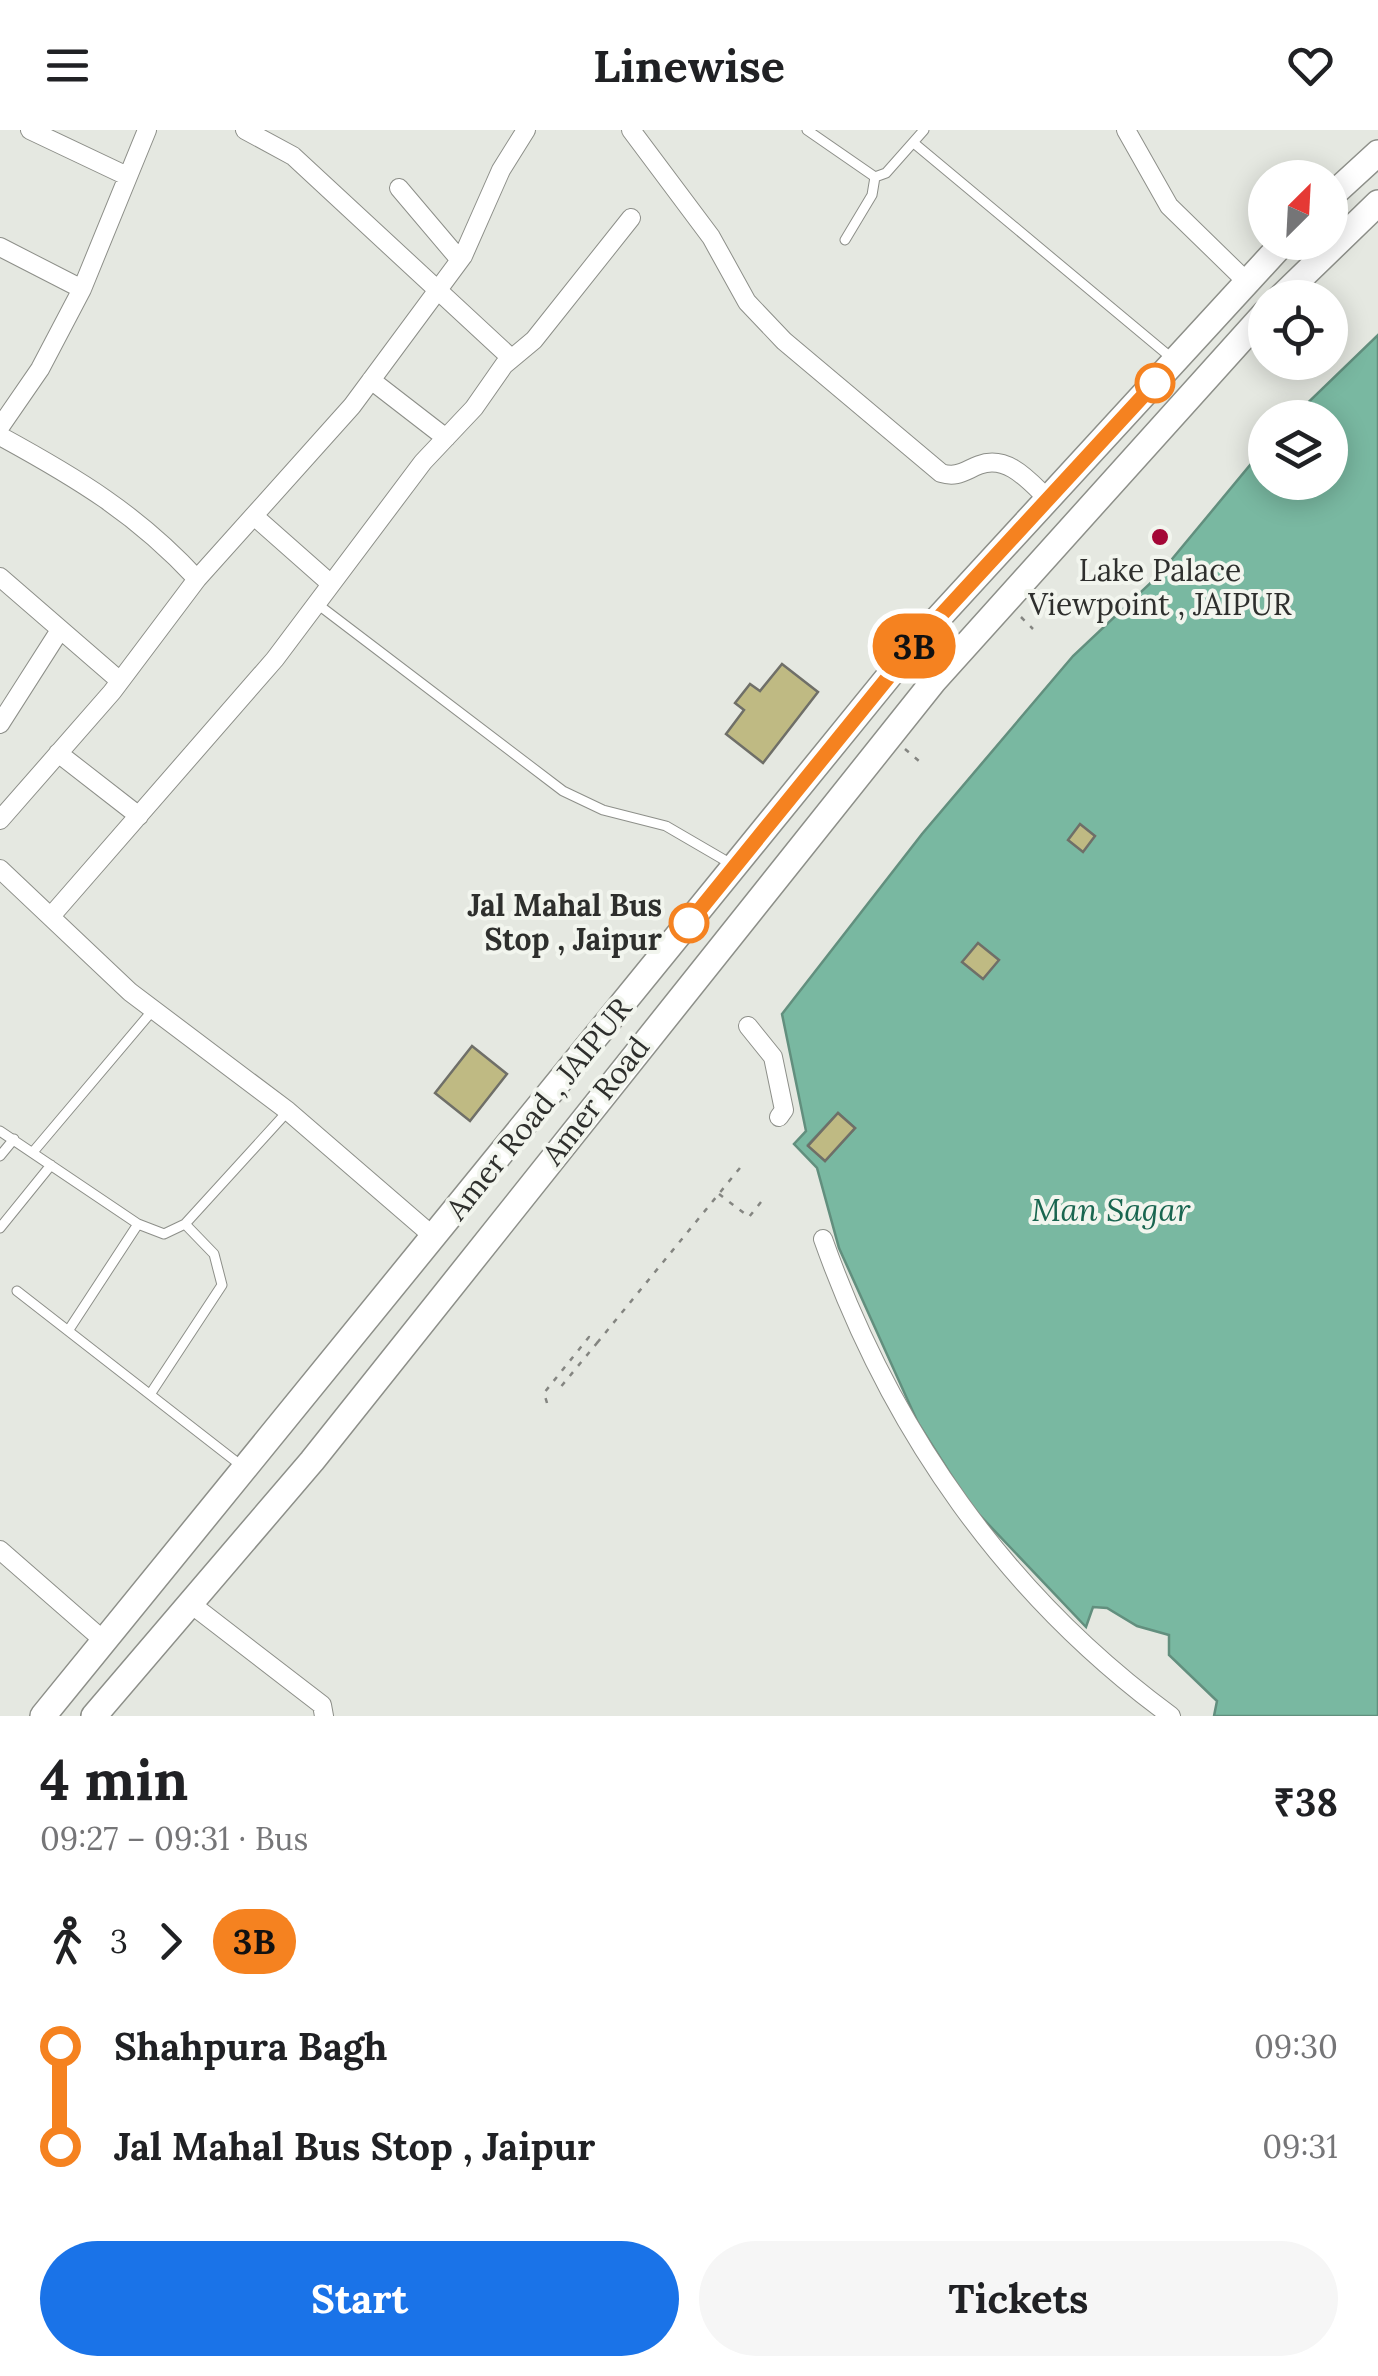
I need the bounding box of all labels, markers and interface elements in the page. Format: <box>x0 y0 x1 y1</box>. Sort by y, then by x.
text: Linewise <box>593 37 785 94</box>
icon: menu <box>40 38 95 93</box>
icon: heart <box>1283 38 1338 93</box>
north arrow <box>1248 160 1348 260</box>
map controls <box>1248 160 1348 500</box>
button: locate <box>1248 280 1348 380</box>
unlabelled marker <box>1136 364 1174 402</box>
button: layers <box>1248 400 1348 500</box>
marker: Lake Palace Viewpoint , JAIPUR <box>1149 526 1171 548</box>
place label: Lake Palace Viewpoint , JAIPUR <box>1027 551 1292 623</box>
line badge: 3B <box>869 614 959 678</box>
text: 3B <box>893 624 935 669</box>
place label: Jal Mahal Bus Stop , Jaipur <box>467 886 663 958</box>
marker: Jal Mahal Bus Stop , Jaipur <box>670 904 708 942</box>
street label: Amer Road , JAIPUR <box>436 990 639 1228</box>
street label: Amer Road <box>533 1029 657 1173</box>
water label: Man Sagar <box>1031 1189 1191 1230</box>
text: 4 min <box>40 1745 188 1815</box>
text: ₹38 <box>1273 1778 1338 1826</box>
text: 09:27 – 09:31 · Bus <box>40 1818 308 1859</box>
icon: walk <box>40 1914 95 1969</box>
icon: forward <box>143 1914 198 1969</box>
text: 3B <box>233 1919 276 1964</box>
text: 3 <box>110 1921 128 1962</box>
text: Shahpura Bagh <box>114 2022 387 2070</box>
text: 09:30 <box>1254 2026 1338 2067</box>
text: Jal Mahal Bus Stop , Jaipur <box>114 2122 595 2170</box>
text: 09:31 <box>1262 2126 1338 2167</box>
button: Start <box>40 2241 679 2356</box>
button: Tickets <box>699 2241 1338 2356</box>

